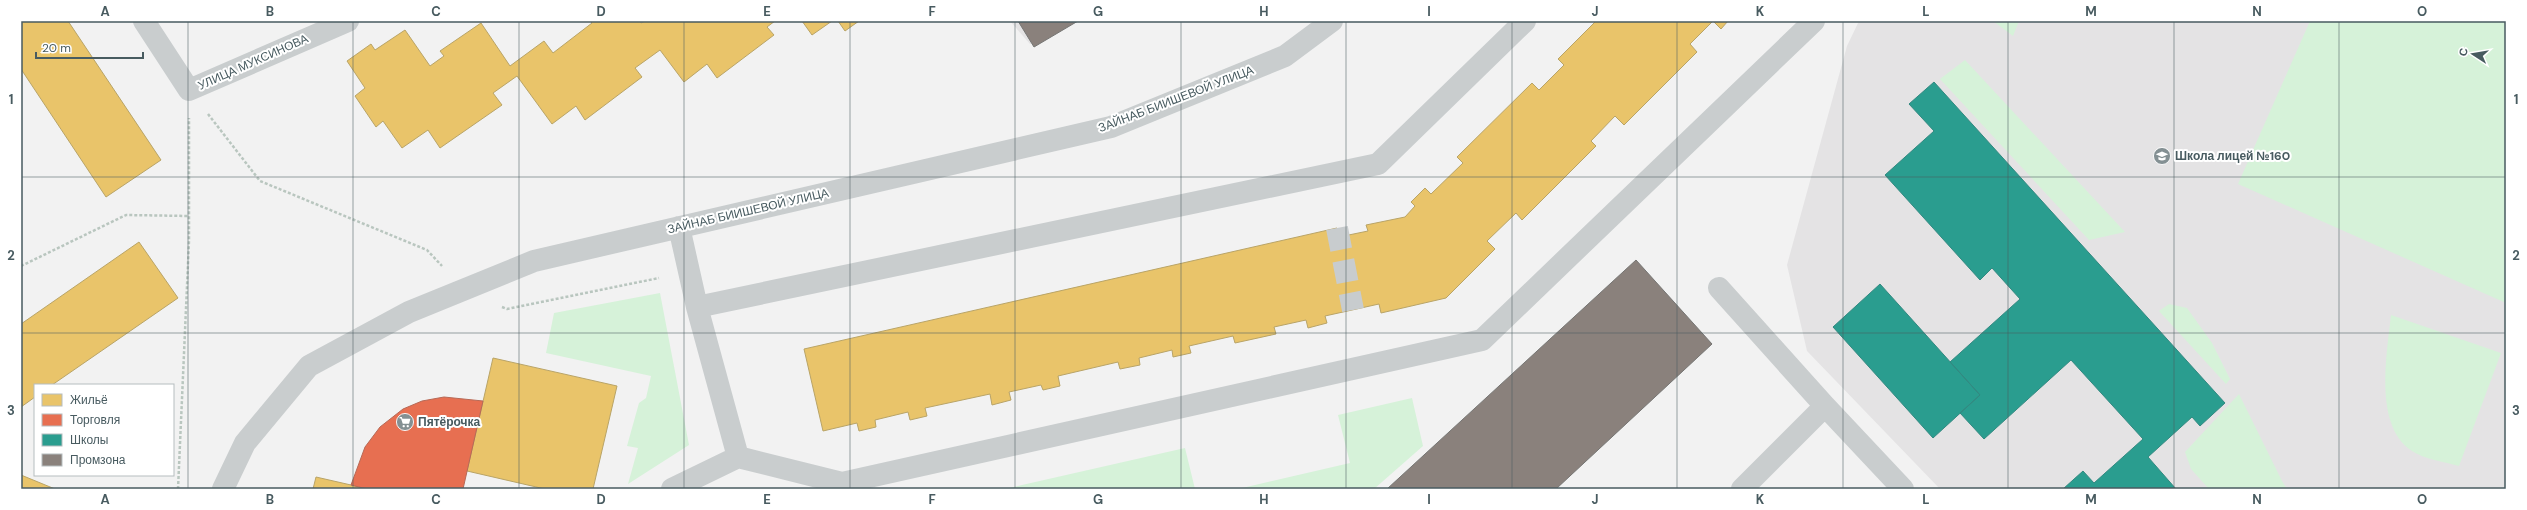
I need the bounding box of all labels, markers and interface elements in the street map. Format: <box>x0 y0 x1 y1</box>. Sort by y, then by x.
text: A <box>100 3 110 20</box>
text: B <box>266 3 274 20</box>
text: C <box>431 3 441 20</box>
text: D <box>596 3 606 20</box>
text: E <box>763 3 771 20</box>
text: F <box>928 3 936 20</box>
text: G <box>1093 3 1103 20</box>
text: H <box>1259 3 1269 20</box>
text: I <box>1427 3 1431 20</box>
text: J <box>1591 3 1599 20</box>
text: K <box>1756 3 1765 20</box>
text: L <box>1922 3 1930 20</box>
text: M <box>2085 3 2097 20</box>
text: N <box>2252 3 2262 20</box>
text: O <box>2417 3 2427 20</box>
street label: УЛИЦА МУКСИНОВА <box>195 30 311 94</box>
scale bar <box>36 34 143 60</box>
north arrow <box>2453 34 2493 74</box>
text: 20 m <box>42 40 71 56</box>
text: С <box>2456 47 2471 57</box>
street label: ЗАЙНАБ БИИШЕВОЙ УЛИЦА <box>1096 62 1256 136</box>
text: 1 <box>9 91 13 108</box>
text: 1 <box>2514 91 2518 108</box>
school or university icon: Школа лицей №160 <box>2152 146 2172 166</box>
place label: Школа лицей №160 <box>2175 148 2290 164</box>
street label: ЗАЙНАБ БИИШЕВОЙ УЛИЦА <box>666 185 830 237</box>
text: 2 <box>7 247 15 264</box>
text: 2 <box>2512 247 2520 264</box>
legend <box>34 384 174 476</box>
text: Жильё <box>70 392 108 408</box>
text: 3 <box>7 402 15 419</box>
text: 3 <box>2512 402 2520 419</box>
text: Торговля <box>70 412 120 428</box>
supermarket icon: Пятёрочка <box>395 412 415 432</box>
place label: Пятёрочка <box>418 414 481 430</box>
text: Школы <box>70 432 108 448</box>
text: Промзона <box>70 452 126 468</box>
text: A <box>100 491 110 508</box>
text: B <box>266 491 274 508</box>
text: C <box>431 491 441 508</box>
text: D <box>596 491 606 508</box>
text: E <box>763 491 771 508</box>
text: F <box>928 491 936 508</box>
text: G <box>1093 491 1103 508</box>
text: H <box>1259 491 1269 508</box>
text: I <box>1427 491 1431 508</box>
text: J <box>1591 491 1599 508</box>
text: K <box>1756 491 1765 508</box>
text: L <box>1922 491 1930 508</box>
text: M <box>2085 491 2097 508</box>
text: N <box>2252 491 2262 508</box>
text: O <box>2417 491 2427 508</box>

